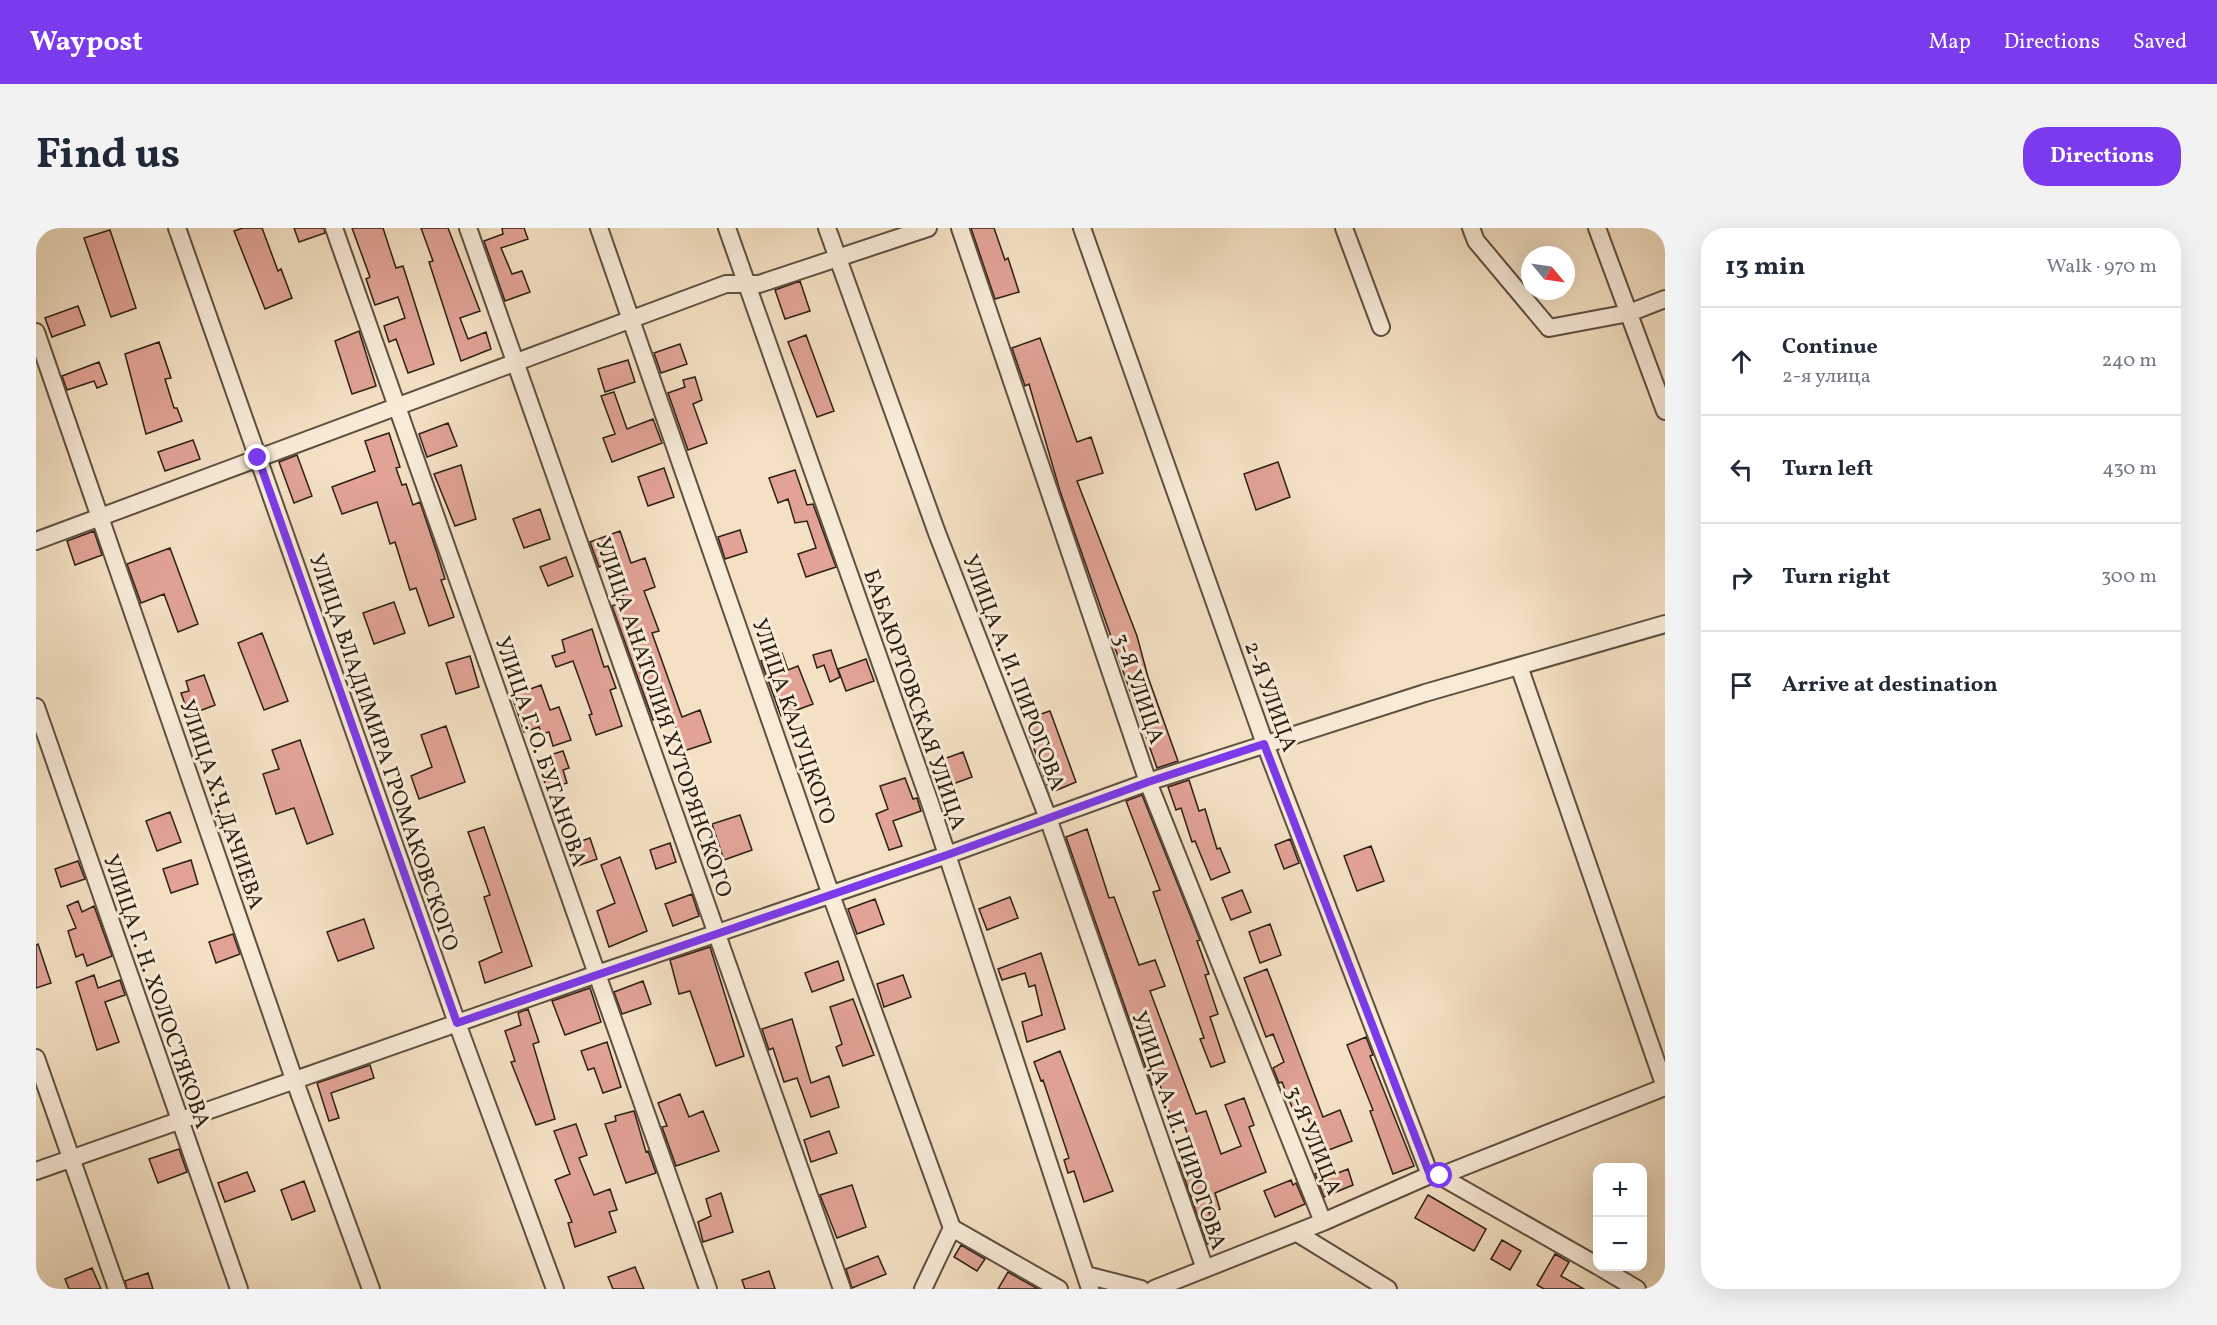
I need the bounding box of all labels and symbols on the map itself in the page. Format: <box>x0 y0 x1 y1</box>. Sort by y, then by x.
north arrow <box>1521 246 1575 300</box>
route end <box>244 444 270 470</box>
street label: УЛИЦА АНАТОЛИЯ ХУТОРЯНСКОГО <box>586 534 739 902</box>
street label: УЛИЦА ВЛАДИМИРА ГРОМАКОВСКОГО <box>300 550 465 956</box>
street label: УЛИЦА А. И. ПИРОГОВА <box>953 551 1072 795</box>
street label: БАБАЮРТОВСКАЯ УЛИЦА <box>854 565 973 834</box>
street label: УЛИЦА КАЛУЦКОГО <box>743 615 842 829</box>
street label: 3-Я УЛИЦА <box>1104 629 1171 748</box>
street label: УЛИЦА Г. О. БУГАНОВА <box>486 633 594 871</box>
street label: 2-Я УЛИЦА <box>1235 637 1304 757</box>
street label: УЛИЦА Х.Ч.ДАЧИЕВА <box>170 696 271 914</box>
street label: УЛИЦА Г. Н. ХОЛОСТЯКОВА <box>94 851 217 1133</box>
street label: УЛИЦА А. И. ПИРОГОВА <box>1122 1007 1233 1254</box>
street label: 3-Я УЛИЦА <box>1277 1082 1349 1200</box>
route start <box>1426 1162 1452 1188</box>

